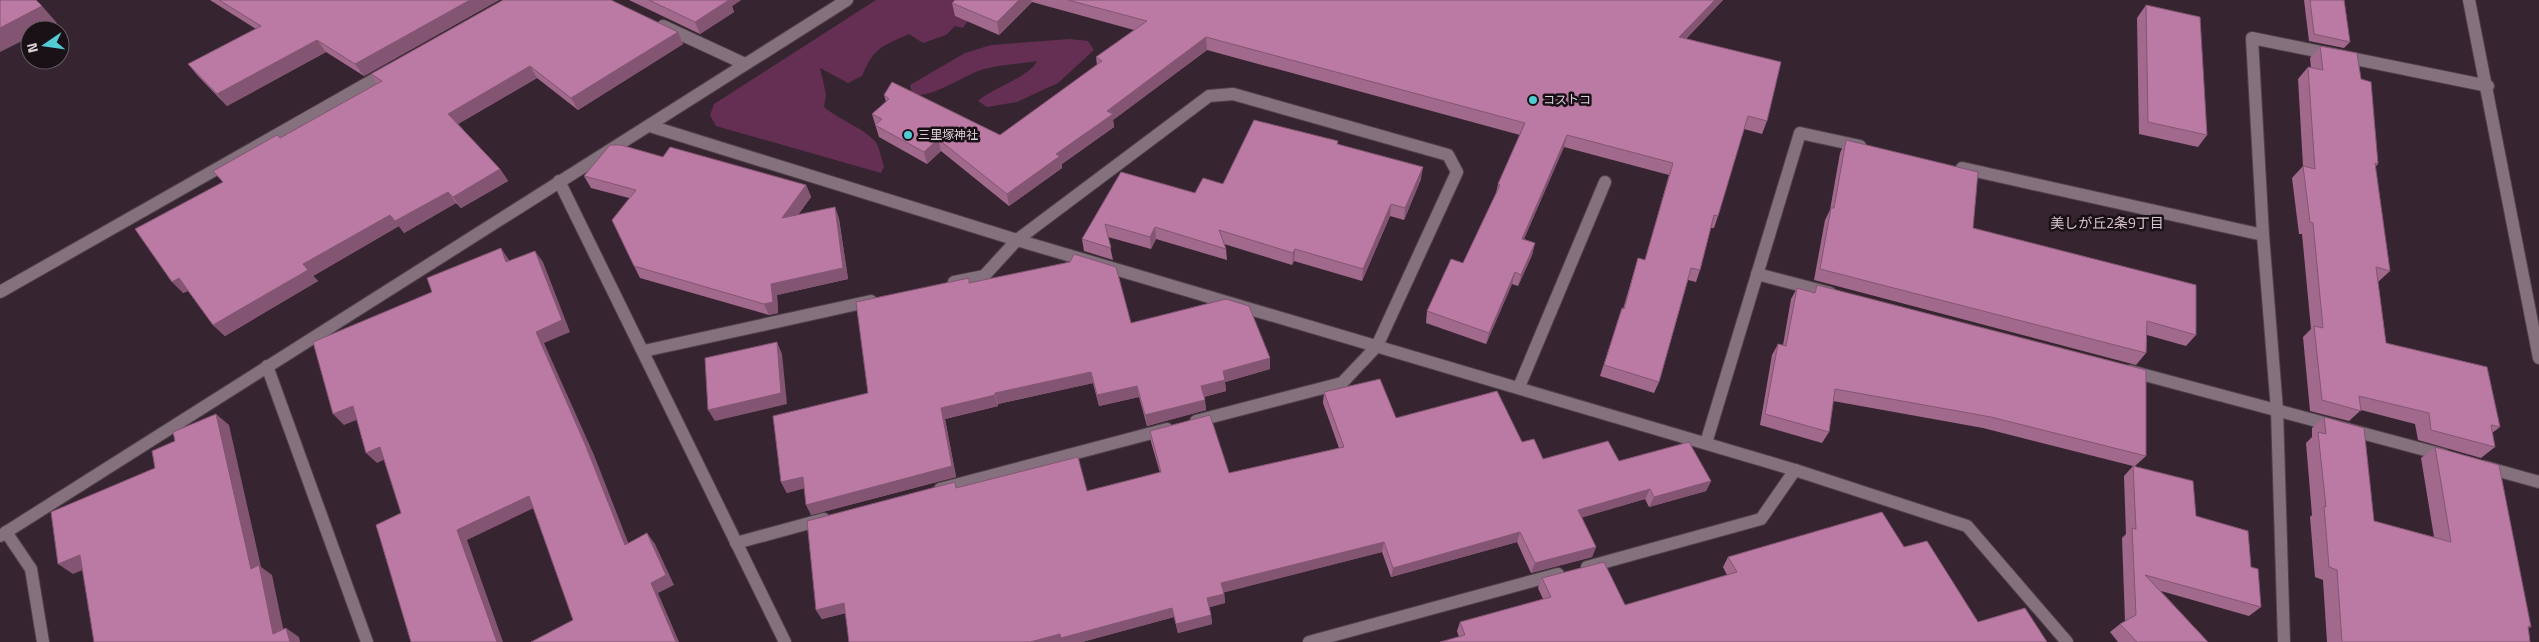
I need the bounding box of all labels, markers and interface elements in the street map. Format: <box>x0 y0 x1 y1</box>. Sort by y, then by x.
north arrow <box>20 20 70 70</box>
text: N <box>21 41 43 55</box>
place label: コストコ <box>1543 90 1591 109</box>
marker: コストコ <box>1527 94 1539 106</box>
place label: 三里塚神社 <box>918 125 978 144</box>
marker: 三里塚神社 <box>902 129 914 141</box>
district label: 美しが丘2条9丁目 <box>2050 212 2164 233</box>

